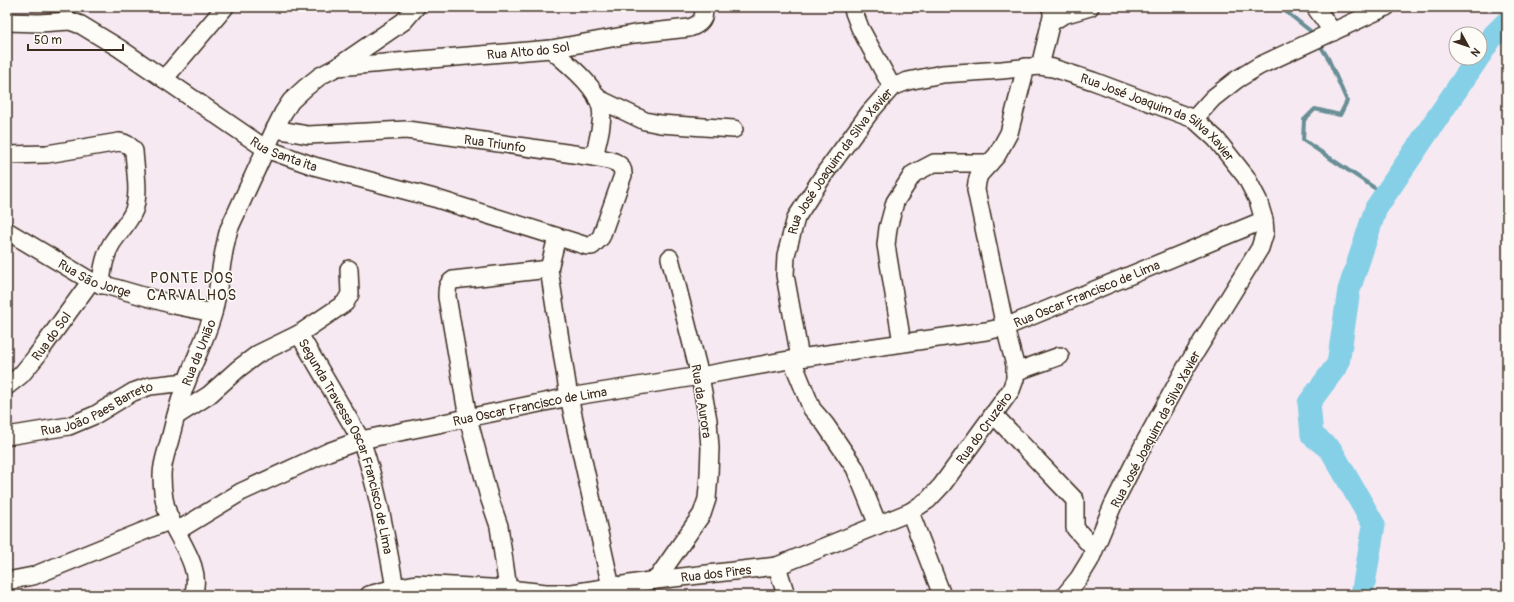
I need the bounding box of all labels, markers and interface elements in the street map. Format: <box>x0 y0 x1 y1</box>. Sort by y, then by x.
scale bar <box>28 26 123 52</box>
north arrow <box>1448 26 1488 66</box>
text: 50 m <box>34 33 62 48</box>
street label: Rua Alto do Sol <box>486 39 571 63</box>
text: N <box>1468 45 1483 60</box>
street label: Rua José Joaquim da Silva Xavier <box>1078 70 1238 165</box>
street label: Rua José Joaquim da Silva Xavier <box>785 85 897 236</box>
street label: Rua Triunfo <box>463 132 527 156</box>
street label: Rua Santa ita <box>247 134 319 175</box>
street label: Rua São Jorge <box>55 256 133 301</box>
street label: Rua Oscar Francisco de Lima <box>1011 257 1162 332</box>
district label: PONTE DOS CARVALHOS <box>147 269 237 305</box>
street label: Rua do Sol <box>29 309 75 364</box>
street label: Rua da União <box>179 318 220 389</box>
street label: Segunda Travessa Oscar Francisco de Lima <box>295 336 396 555</box>
street label: Rua José Joaquim da Silva Xavier <box>1108 348 1204 511</box>
street label: Rua da Aurora <box>687 363 715 439</box>
street label: Rua João Paes Barreto <box>40 379 155 439</box>
street label: Rua Oscar Francisco de Lima <box>452 384 608 430</box>
street label: Rua do Cruzeiro <box>953 389 1016 467</box>
street label: Rua dos Pires <box>680 562 752 586</box>

